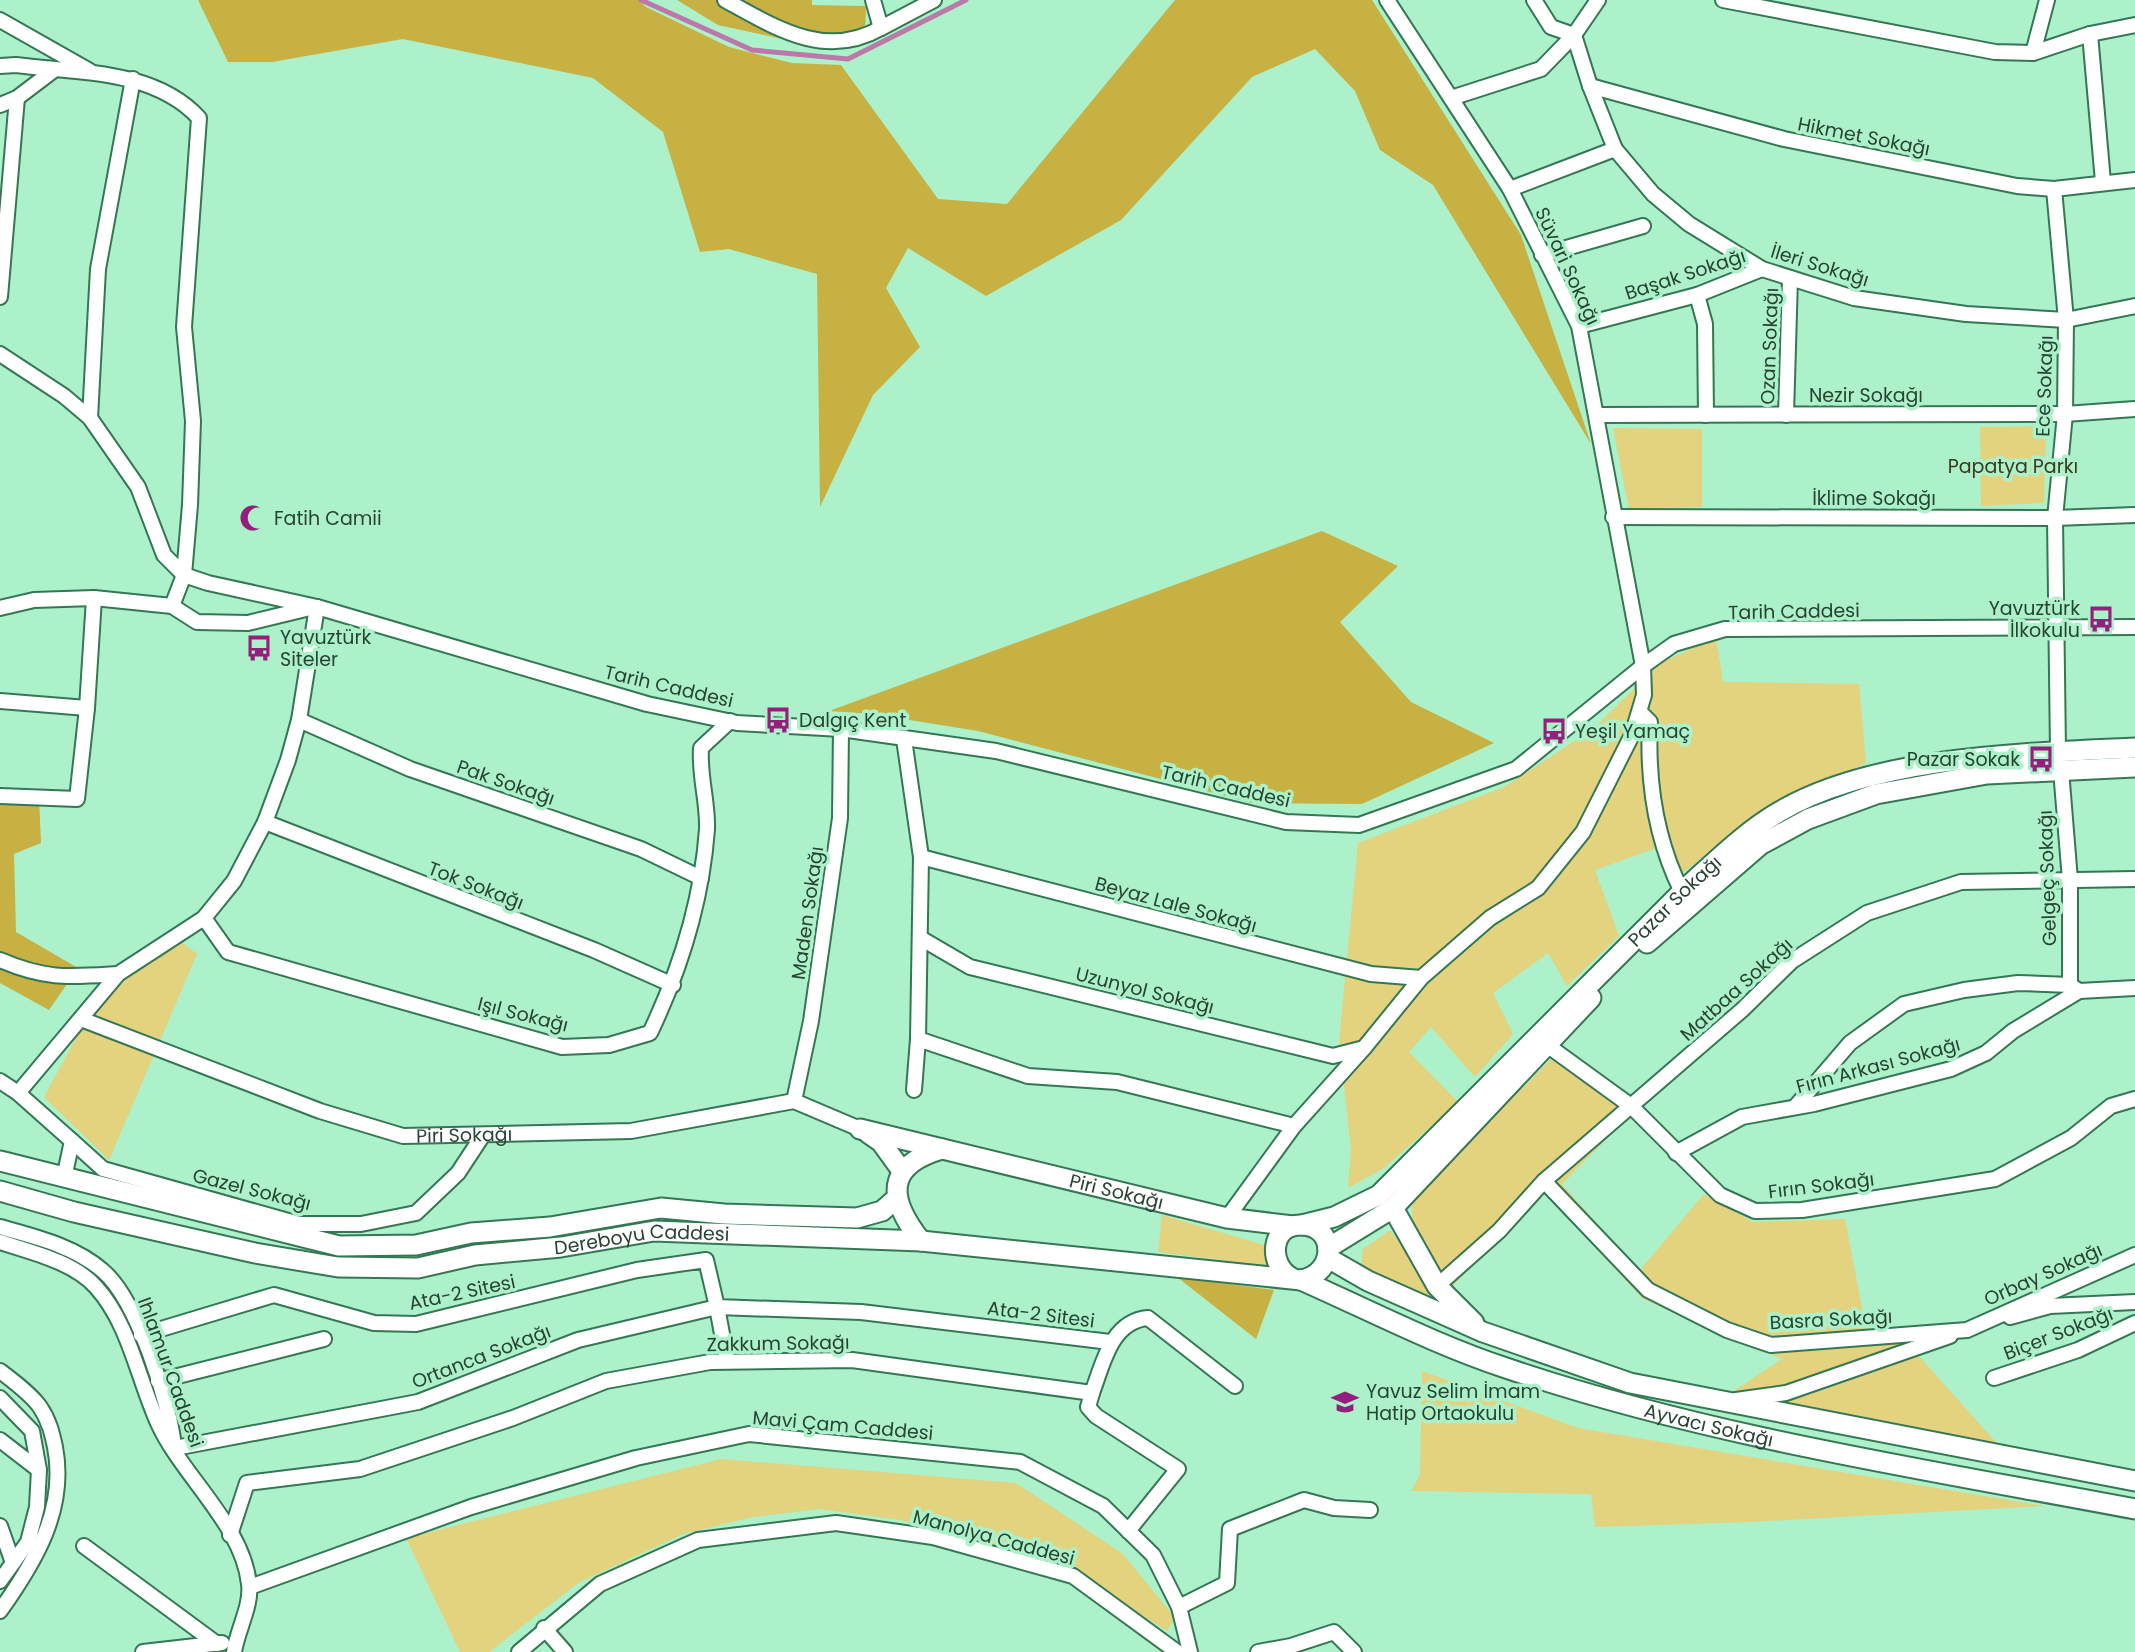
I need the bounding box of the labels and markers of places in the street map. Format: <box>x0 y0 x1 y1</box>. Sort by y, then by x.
mosque icon: Fatih Camii <box>238 503 268 533</box>
place label: Fatih Camii <box>274 505 382 532</box>
place label: Yavuztürk İlkokulu <box>1989 595 2080 644</box>
bus stop icon: Yavuztürk İlkokulu <box>2086 604 2116 634</box>
place label: Yavuztürk Siteler <box>280 624 372 673</box>
bus stop icon: Yavuztürk Siteler <box>244 633 274 663</box>
bus stop icon: Dalgıç Kent <box>763 705 793 735</box>
place label: Dalgıç Kent <box>799 707 906 734</box>
bus stop icon: Yeşil Yamaç <box>1539 716 1569 746</box>
place label: Yeşil Yamaç <box>1575 718 1690 745</box>
bus stop icon: Pazar Sokak <box>2026 744 2056 774</box>
place label: Pazar Sokak <box>1907 746 2020 773</box>
place label: Yavuz Selim İmam Hatip Ortaokulu <box>1366 1378 1540 1427</box>
school or university icon: Yavuz Selim İmam Hatip Ortaokulu <box>1330 1387 1360 1417</box>

